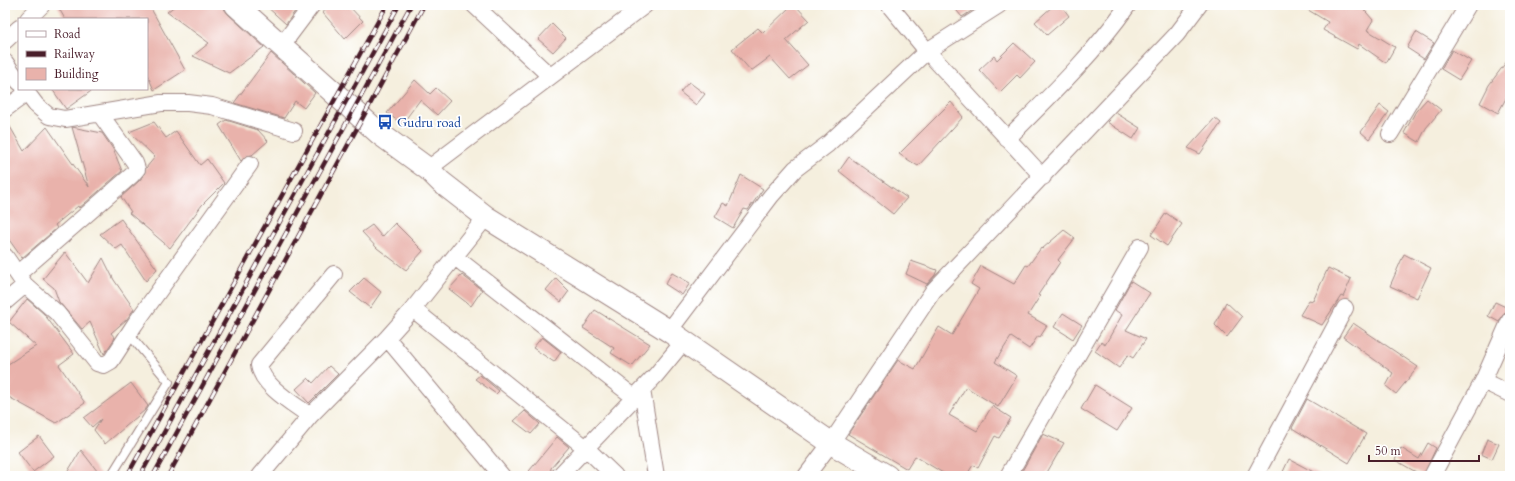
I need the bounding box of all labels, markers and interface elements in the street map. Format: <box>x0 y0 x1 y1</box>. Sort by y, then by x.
legend <box>18 18 148 90</box>
text: Road <box>54 26 81 42</box>
text: Railway <box>54 46 96 62</box>
text: Building <box>54 66 99 82</box>
bus stop icon: Gudru road <box>376 113 394 131</box>
place label: Gudru road <box>397 114 461 132</box>
scale bar <box>1369 437 1479 463</box>
text: 50 m <box>1375 443 1402 459</box>

